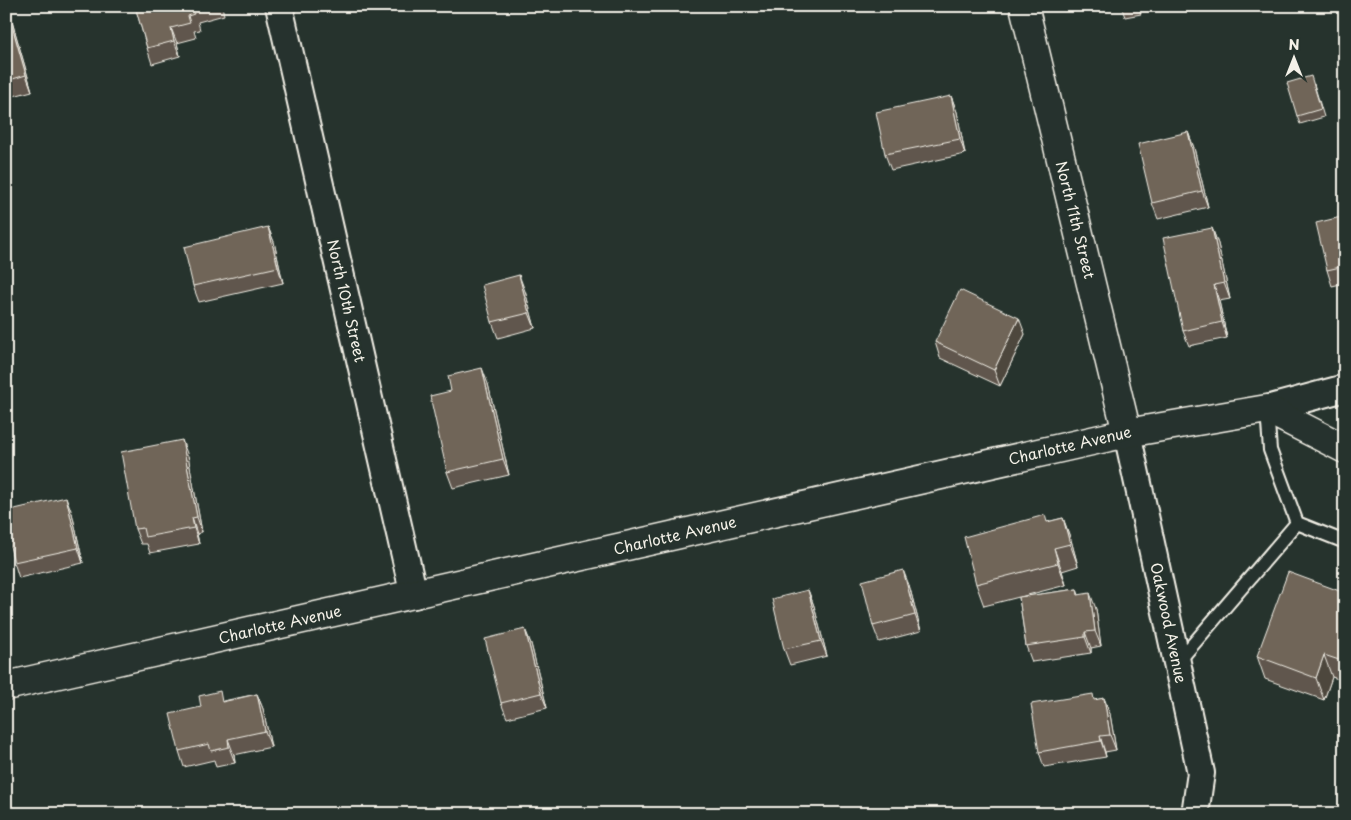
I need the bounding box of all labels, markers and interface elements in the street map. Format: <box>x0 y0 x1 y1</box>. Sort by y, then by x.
north arrow <box>1268 32 1318 82</box>
text: N <box>1288 34 1300 55</box>
street label: North 11th Street <box>1051 158 1102 281</box>
street label: North 10th Street <box>322 237 373 364</box>
street label: Charlotte Avenue <box>1006 419 1133 470</box>
street label: Charlotte Avenue <box>611 509 738 560</box>
street label: Oakwood Avenue <box>1145 560 1193 685</box>
street label: Charlotte Avenue <box>216 598 343 649</box>

